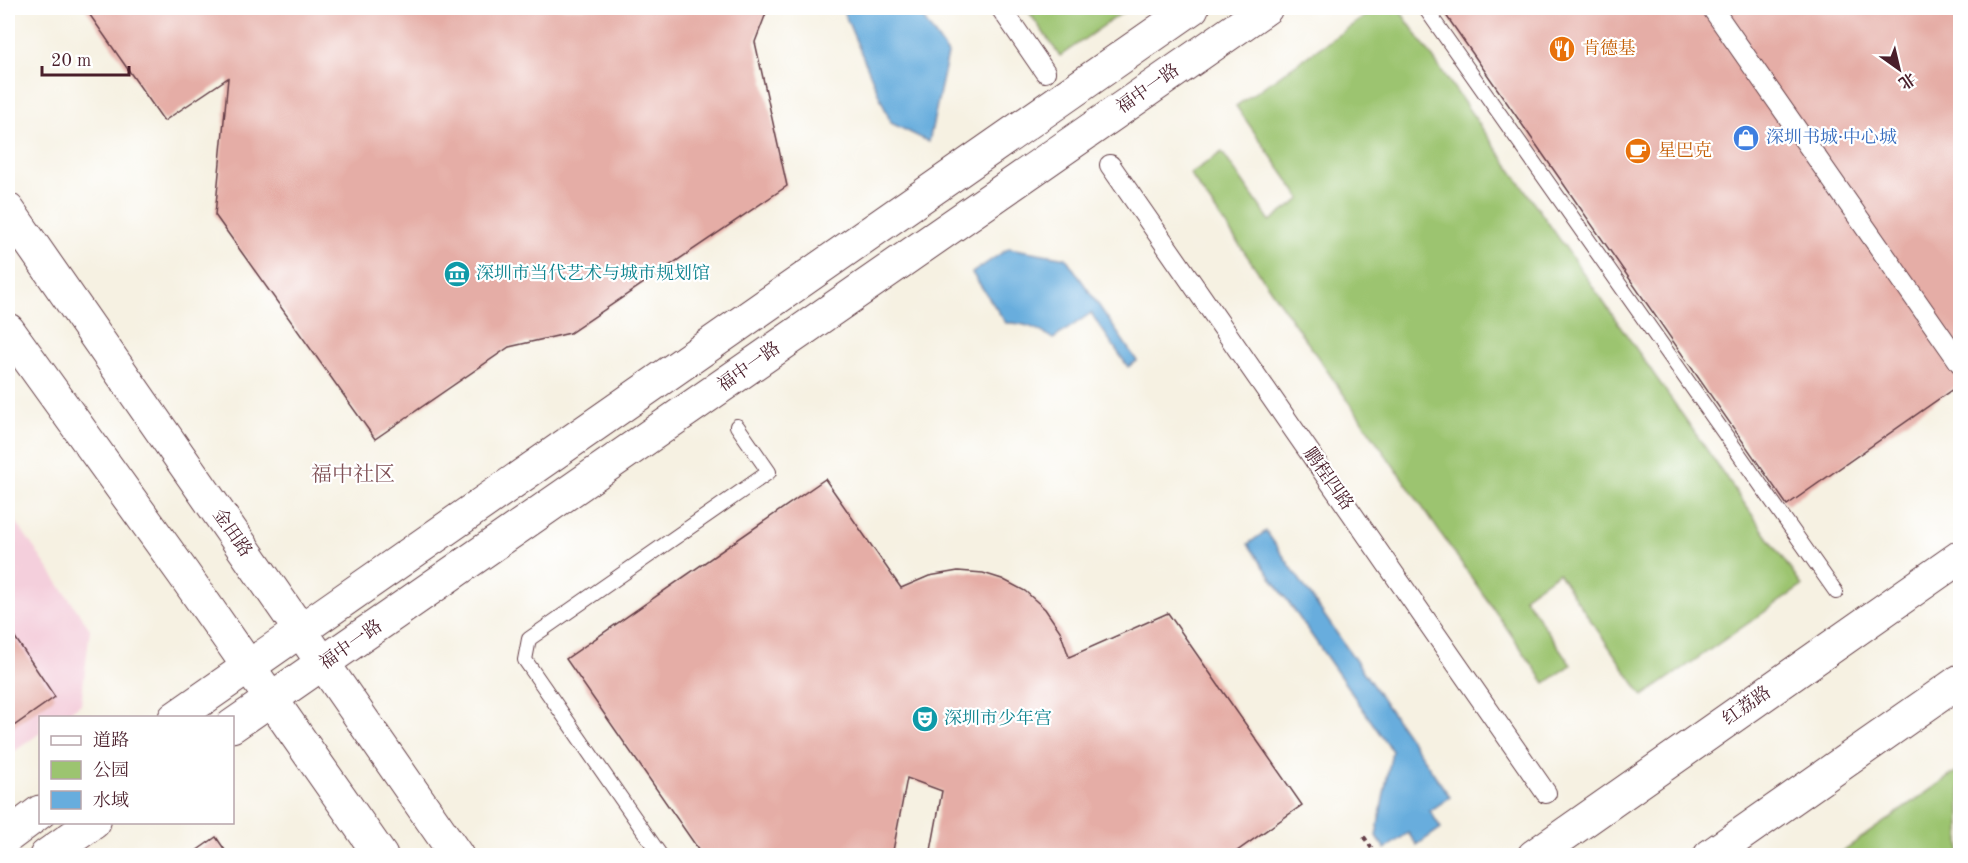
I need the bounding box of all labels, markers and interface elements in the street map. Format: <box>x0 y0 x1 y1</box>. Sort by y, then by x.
restaurant icon: 肯德基 <box>1547 34 1577 64</box>
place label: 肯德基 <box>1582 38 1636 58</box>
scale bar <box>42 39 129 77</box>
north arrow <box>1869 39 1929 99</box>
text: 20 m <box>51 52 91 70</box>
street label: 福中一路 <box>1112 59 1183 117</box>
text: 北 <box>1895 69 1919 93</box>
shop icon: 深圳书城·中心城 <box>1731 123 1761 153</box>
place label: 深圳书城·中心城 <box>1766 127 1897 147</box>
cafe icon: 星巴克 <box>1623 136 1653 166</box>
place label: 星巴克 <box>1658 140 1712 160</box>
museum icon: 深圳市当代艺术与城市规划馆 <box>442 259 472 289</box>
place label: 深圳市当代艺术与城市规划馆 <box>476 263 710 283</box>
street label: 福中一路 <box>713 337 784 395</box>
street label: 鹏程四路 <box>1300 443 1358 514</box>
district label: 福中社区 <box>311 463 395 486</box>
street label: 金田路 <box>209 505 256 560</box>
street label: 福中一路 <box>315 615 386 673</box>
street label: 红荔路 <box>1719 682 1774 729</box>
theatre icon: 深圳市少年宫 <box>910 704 940 734</box>
place label: 深圳市少年宫 <box>944 708 1052 728</box>
legend <box>39 716 234 824</box>
text: 道路 <box>93 730 129 750</box>
text: 公园 <box>93 761 129 780</box>
text: 水域 <box>93 790 129 810</box>

